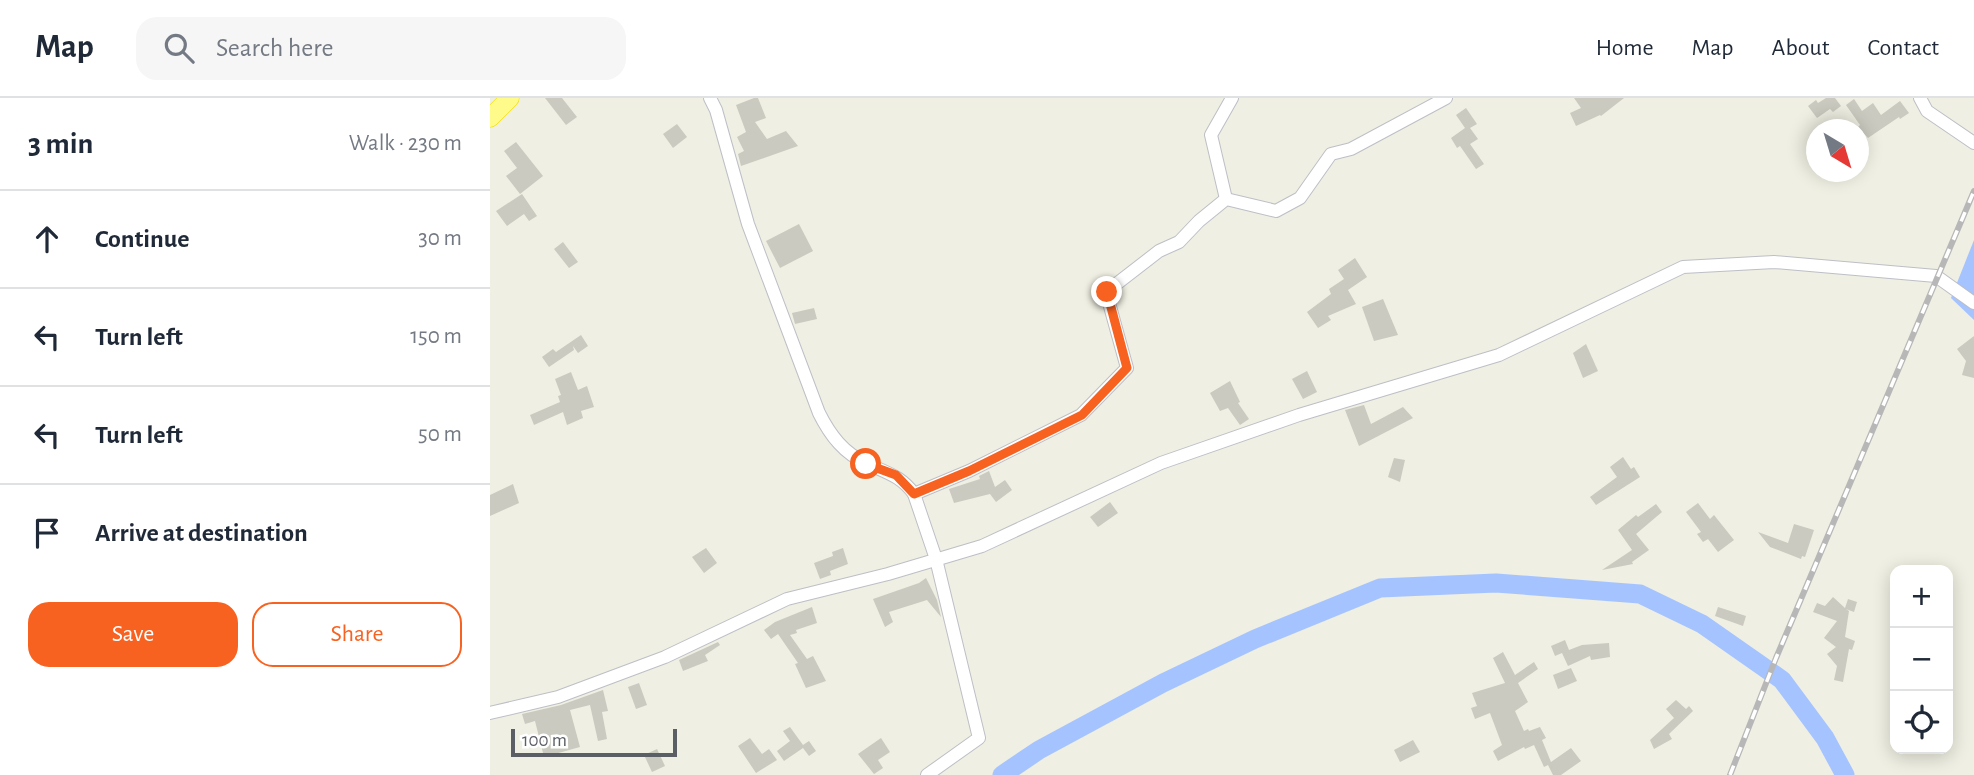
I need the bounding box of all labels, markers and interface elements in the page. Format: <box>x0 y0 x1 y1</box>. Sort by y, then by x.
search box <box>136 17 626 80</box>
icon: search <box>160 29 198 67</box>
text: Map <box>35 31 94 64</box>
text: Search here <box>216 35 334 61</box>
text: Home <box>1596 36 1654 60</box>
text: Map <box>1692 36 1734 60</box>
text: About <box>1772 36 1829 60</box>
text: Contact <box>1867 36 1939 60</box>
north arrow <box>1806 119 1869 182</box>
text: 3 min <box>28 129 93 159</box>
text: Walk · 230 m <box>349 132 462 155</box>
icon: ahead <box>28 220 66 258</box>
text: Continue <box>95 226 190 252</box>
text: 30 m <box>418 227 462 250</box>
route end <box>1091 276 1122 307</box>
icon: left <box>28 318 66 356</box>
text: Turn left <box>95 324 183 350</box>
text: 150 m <box>410 325 462 348</box>
icon: left <box>28 416 66 454</box>
text: Turn left <box>95 422 183 448</box>
text: 50 m <box>418 423 462 446</box>
route start <box>850 448 881 479</box>
icon: arrive <box>28 514 66 552</box>
text: Arrive at destination <box>95 520 308 546</box>
map controls <box>1890 565 1953 754</box>
button: + <box>1890 565 1953 628</box>
button: Save <box>28 602 238 667</box>
button: Share <box>252 602 462 667</box>
button: − <box>1890 628 1953 691</box>
button: locate <box>1890 691 1953 754</box>
scale bar <box>511 726 677 758</box>
text: 100 m <box>522 731 567 750</box>

